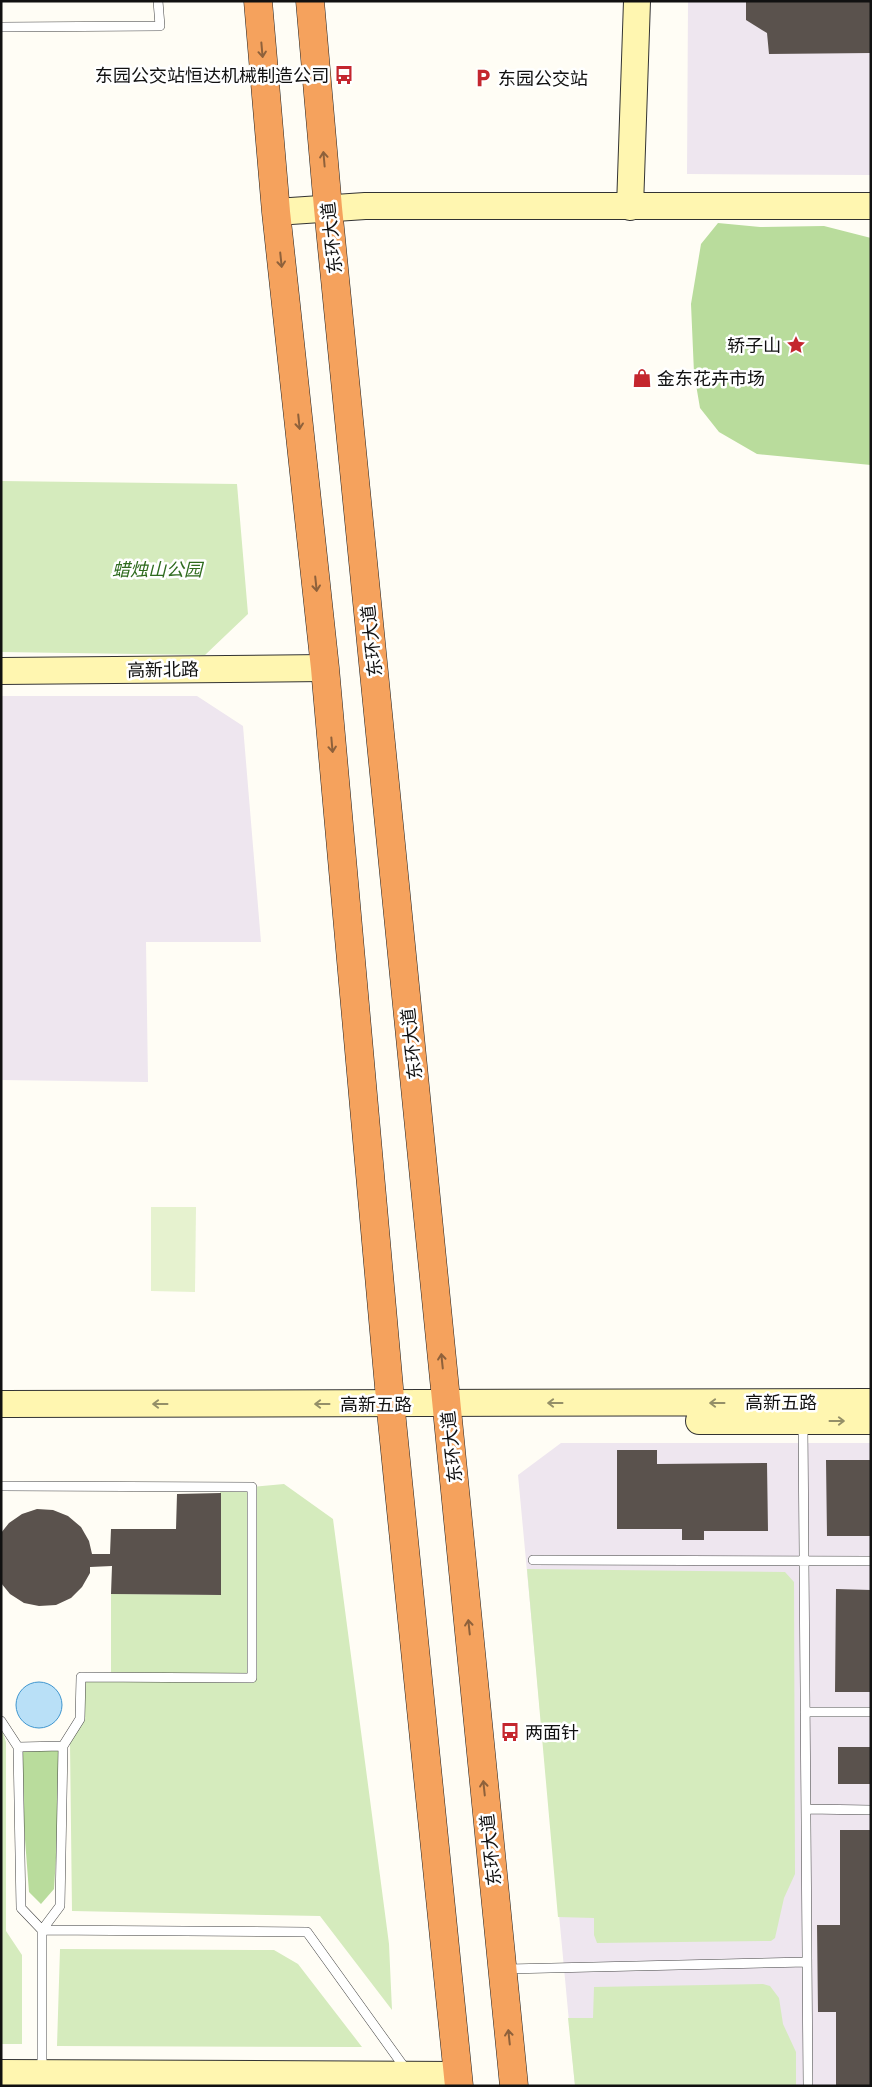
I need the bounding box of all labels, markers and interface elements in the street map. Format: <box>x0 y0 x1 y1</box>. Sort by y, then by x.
one-way arrow <box>257 42 267 58</box>
place label: 东园公交站恒达机械制造公司 <box>95 63 329 87</box>
bus stop icon: 东园公交站恒达机械制造公司 <box>333 64 355 86</box>
place label: 东园公交站 <box>498 66 588 90</box>
parking icon: 东园公交站 <box>472 67 494 89</box>
one-way arrow <box>319 151 329 167</box>
street label: 东环大道 <box>315 201 347 275</box>
one-way arrow <box>276 252 286 268</box>
place label: 轿子山 <box>727 333 781 357</box>
place icon: 轿子山 <box>785 334 807 356</box>
place label: 金东花卉市场 <box>657 366 765 390</box>
shop icon: 金东花卉市场 <box>631 367 653 389</box>
one-way arrow <box>294 414 304 430</box>
park label: 蜡烛山公园 <box>112 557 205 581</box>
one-way arrow <box>311 575 321 591</box>
street label: 东环大道 <box>355 604 387 678</box>
street label: 高新北路 <box>127 656 199 682</box>
one-way arrow <box>327 737 336 753</box>
street label: 东环大道 <box>395 1007 427 1081</box>
one-way arrow <box>437 1353 447 1369</box>
street label: 高新五路 <box>745 1390 817 1414</box>
street label: 高新五路 <box>340 1392 412 1416</box>
one-way arrow <box>547 1398 563 1408</box>
one-way arrow <box>709 1398 726 1408</box>
one-way arrow <box>152 1399 168 1409</box>
one-way arrow <box>314 1399 330 1409</box>
street label: 东环大道 <box>435 1410 467 1484</box>
one-way arrow <box>829 1416 845 1426</box>
one-way arrow <box>464 1619 473 1635</box>
place label: 两面针 <box>525 1720 579 1744</box>
bus stop icon: 两面针 <box>499 1721 521 1743</box>
one-way arrow <box>480 1781 489 1797</box>
street label: 东环大道 <box>474 1813 506 1887</box>
one-way arrow <box>504 2030 514 2046</box>

